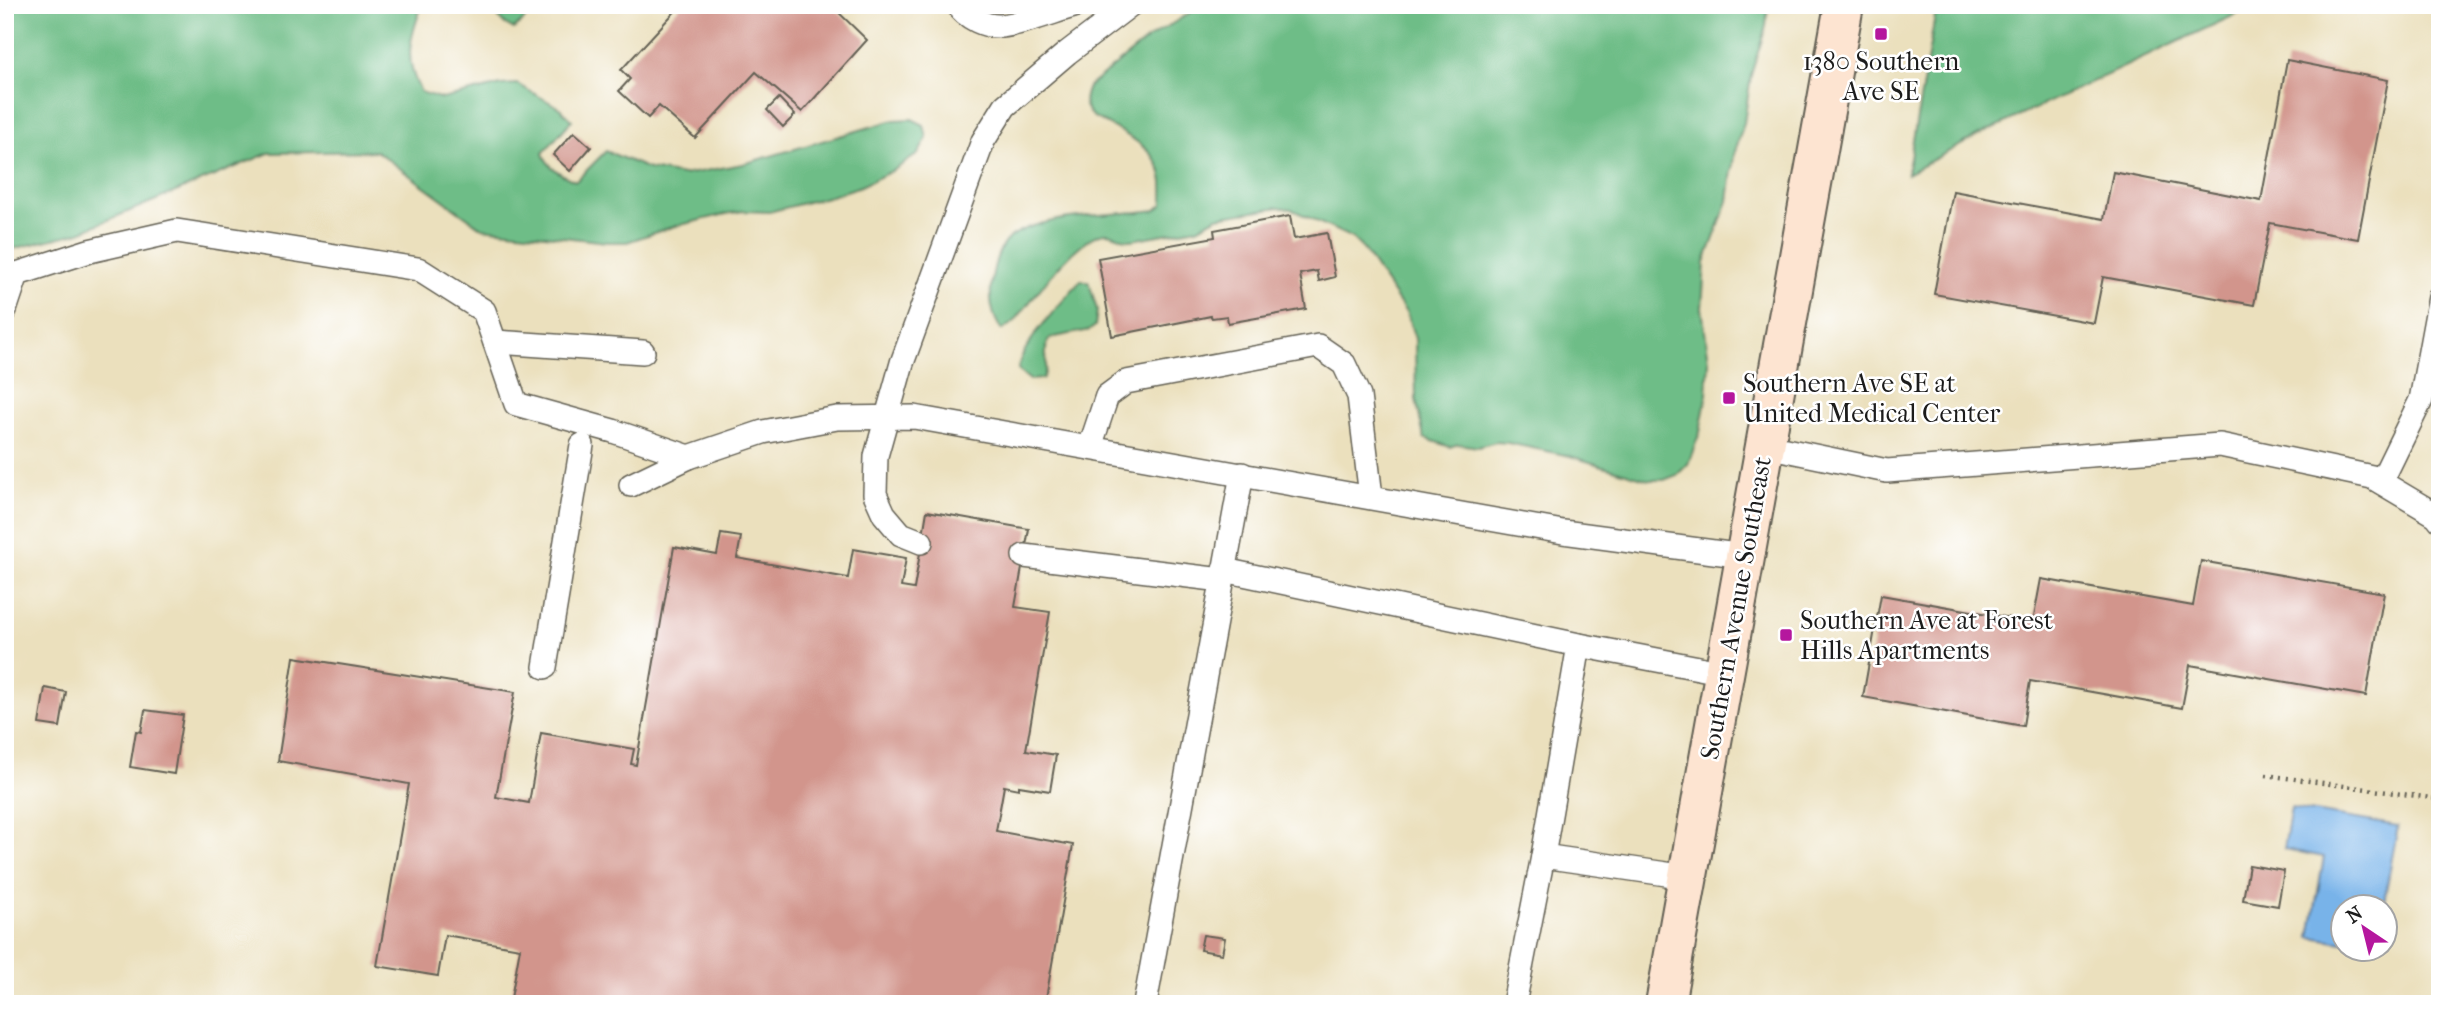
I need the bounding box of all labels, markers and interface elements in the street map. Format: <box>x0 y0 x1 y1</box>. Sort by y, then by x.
marker: 1380 Southern Ave SE <box>1873 26 1889 42</box>
place label: 1380 Southern Ave SE <box>1803 46 1959 107</box>
place label: Southern Ave SE at United Medical Center <box>1743 368 2000 429</box>
marker: Southern Ave SE at United Medical Center <box>1721 390 1737 406</box>
street label: Southern Avenue Southeast <box>1694 453 1778 762</box>
place label: Southern Ave at Forest Hills Apartments <box>1800 605 2054 666</box>
marker: Southern Ave at Forest Hills Apartments <box>1778 627 1794 643</box>
north arrow <box>2330 894 2400 964</box>
text: N <box>2343 901 2368 928</box>

